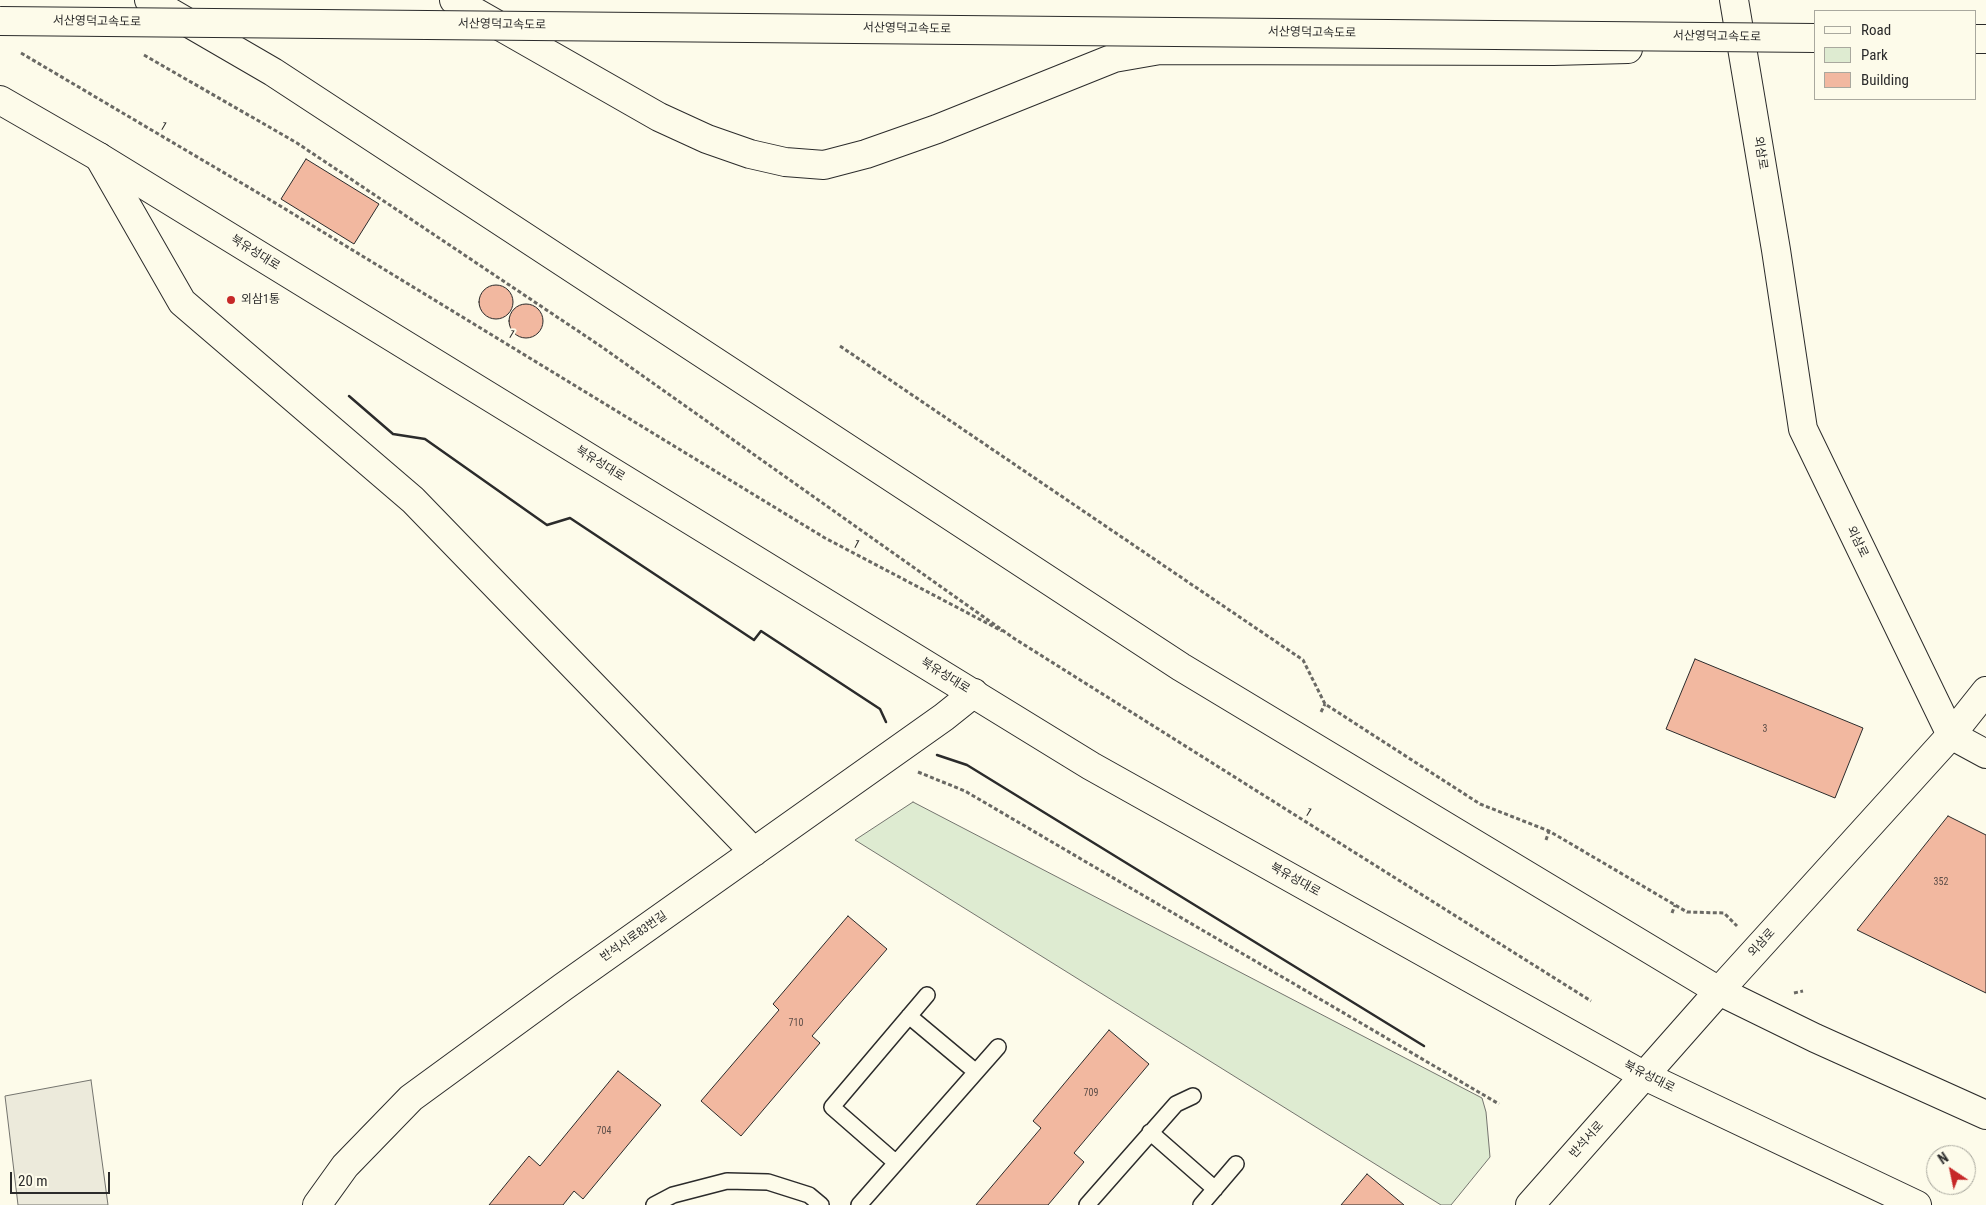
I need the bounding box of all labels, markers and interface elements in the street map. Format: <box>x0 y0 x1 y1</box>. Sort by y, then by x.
legend <box>1814 10 1976 100</box>
street label: 서산영덕고속도로 <box>53 14 141 30</box>
street label: 서산영덕고속도로 <box>458 17 546 33</box>
street label: 서산영덕고속도로 <box>863 21 951 37</box>
text: Road <box>1861 21 1891 39</box>
street label: 서산영덕고속도로 <box>1268 25 1356 41</box>
street label: 서산영덕고속도로 <box>1673 29 1761 45</box>
text: Park <box>1861 46 1888 64</box>
text: Building <box>1861 71 1909 89</box>
street label: 1 <box>157 119 169 135</box>
street label: 외삼로 <box>1750 136 1770 170</box>
street label: 북유성대로 <box>228 232 282 274</box>
place label: 외삼1통 <box>241 293 280 307</box>
marker: 외삼1통 <box>225 294 237 306</box>
street label: 1 <box>505 327 517 343</box>
street label: 북유성대로 <box>573 443 627 485</box>
street label: 외삼로 <box>1843 524 1871 560</box>
street label: 1 <box>850 537 862 553</box>
street label: 북유성대로 <box>918 655 972 697</box>
house number: 3 <box>1763 723 1767 735</box>
street label: 1 <box>1302 805 1314 821</box>
street label: 북유성대로 <box>1267 860 1323 900</box>
house number: 352 <box>1934 876 1948 888</box>
street label: 반석서로83번길 <box>598 909 670 965</box>
street label: 외삼로 <box>1746 926 1778 960</box>
house number: 710 <box>789 1017 803 1029</box>
street label: 북유성대로 <box>1621 1058 1677 1096</box>
house number: 709 <box>1084 1087 1098 1099</box>
street label: 반석서로 <box>1567 1119 1607 1161</box>
house number: 704 <box>597 1125 611 1137</box>
north arrow <box>1926 1145 1976 1195</box>
text: N <box>1935 1149 1951 1167</box>
scale bar <box>12 1162 112 1194</box>
text: 20 m <box>18 1172 48 1190</box>

